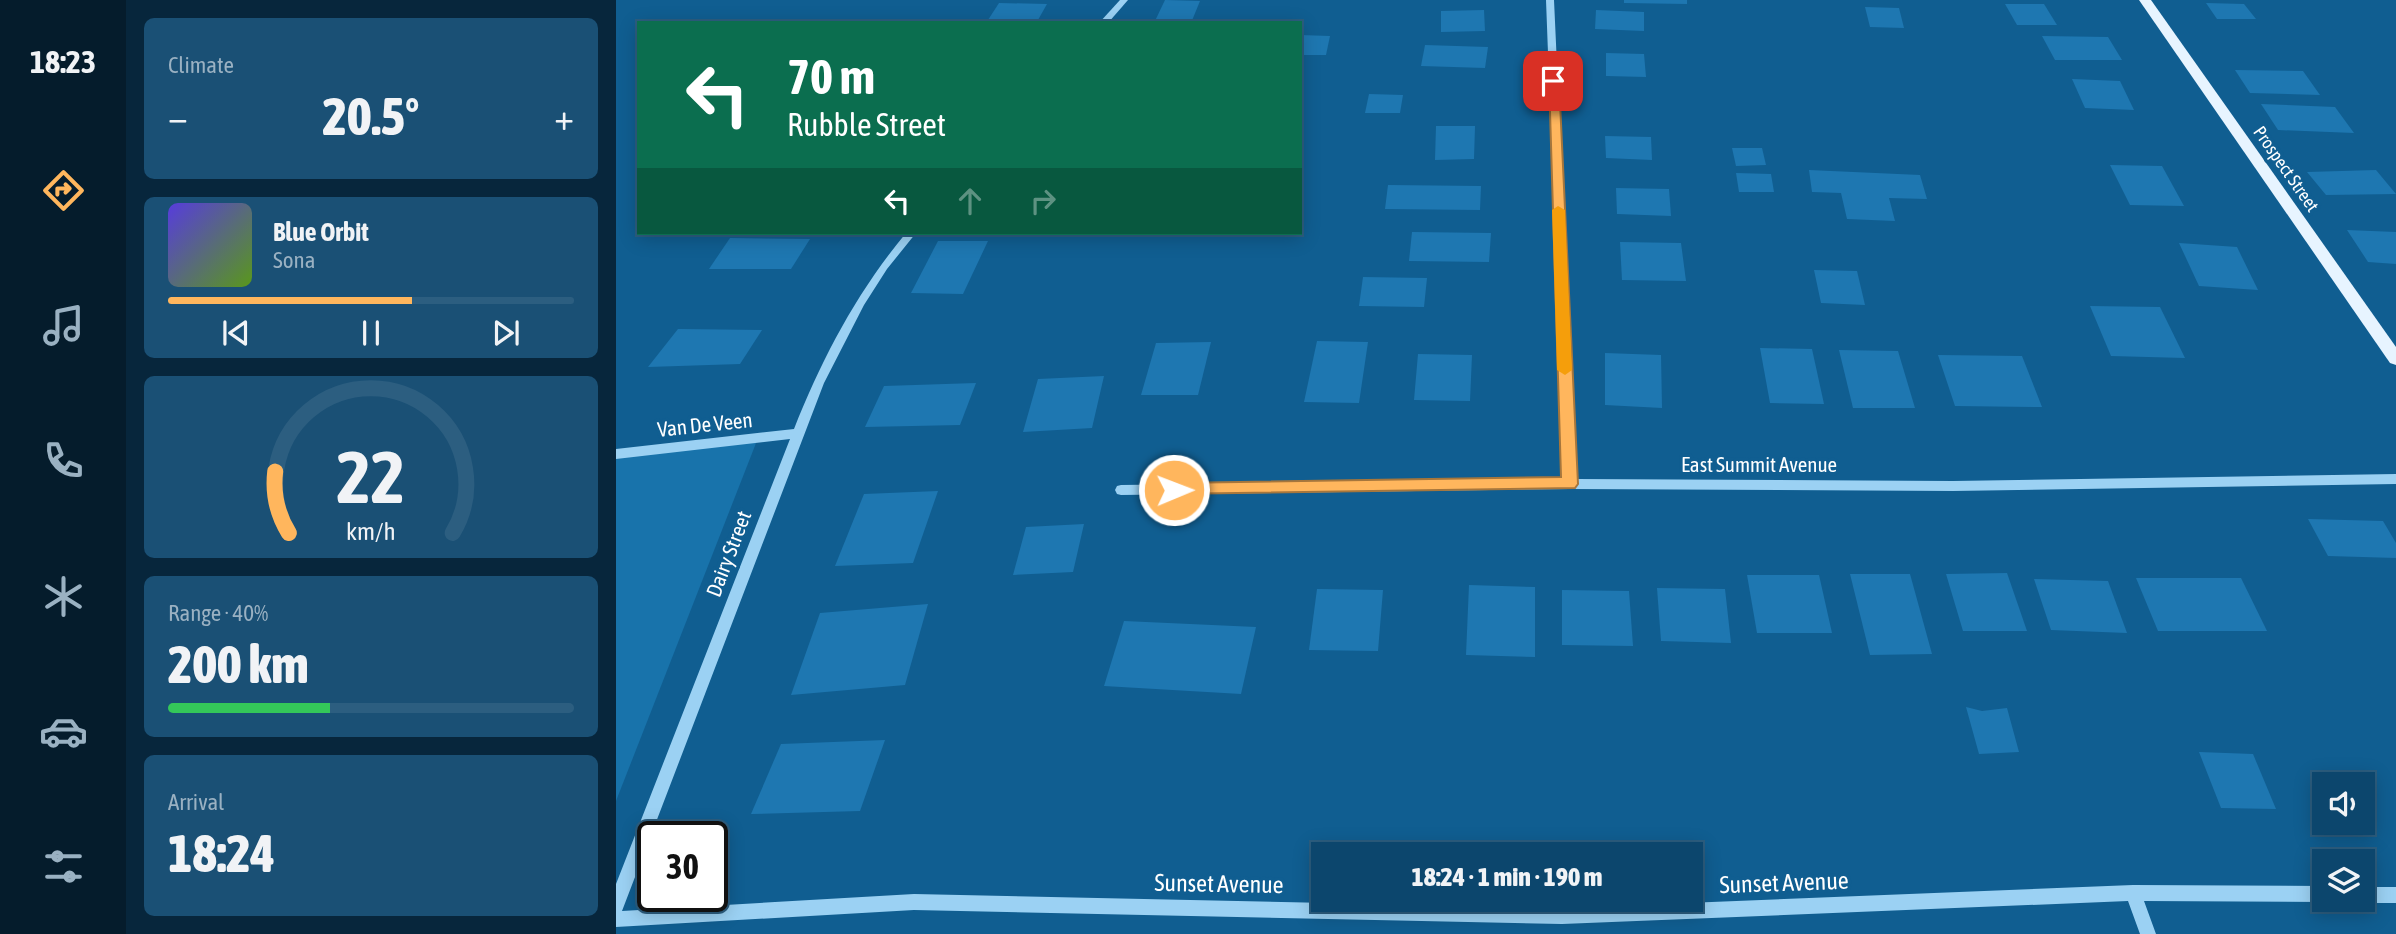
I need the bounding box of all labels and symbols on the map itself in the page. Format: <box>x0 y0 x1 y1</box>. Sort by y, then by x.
pin <box>1523 51 1583 111</box>
street label: Prospect Street <box>2249 122 2324 215</box>
street label: Van De Veen <box>656 407 754 441</box>
street label: East Summit Avenue <box>1681 452 1837 476</box>
position arrow <box>1137 453 1211 527</box>
street label: Dairy Street <box>701 507 755 600</box>
speed limit sign: 30 <box>637 821 728 912</box>
street label: Sunset Avenue <box>1719 867 1849 898</box>
street label: Sunset Avenue <box>1154 869 1284 898</box>

